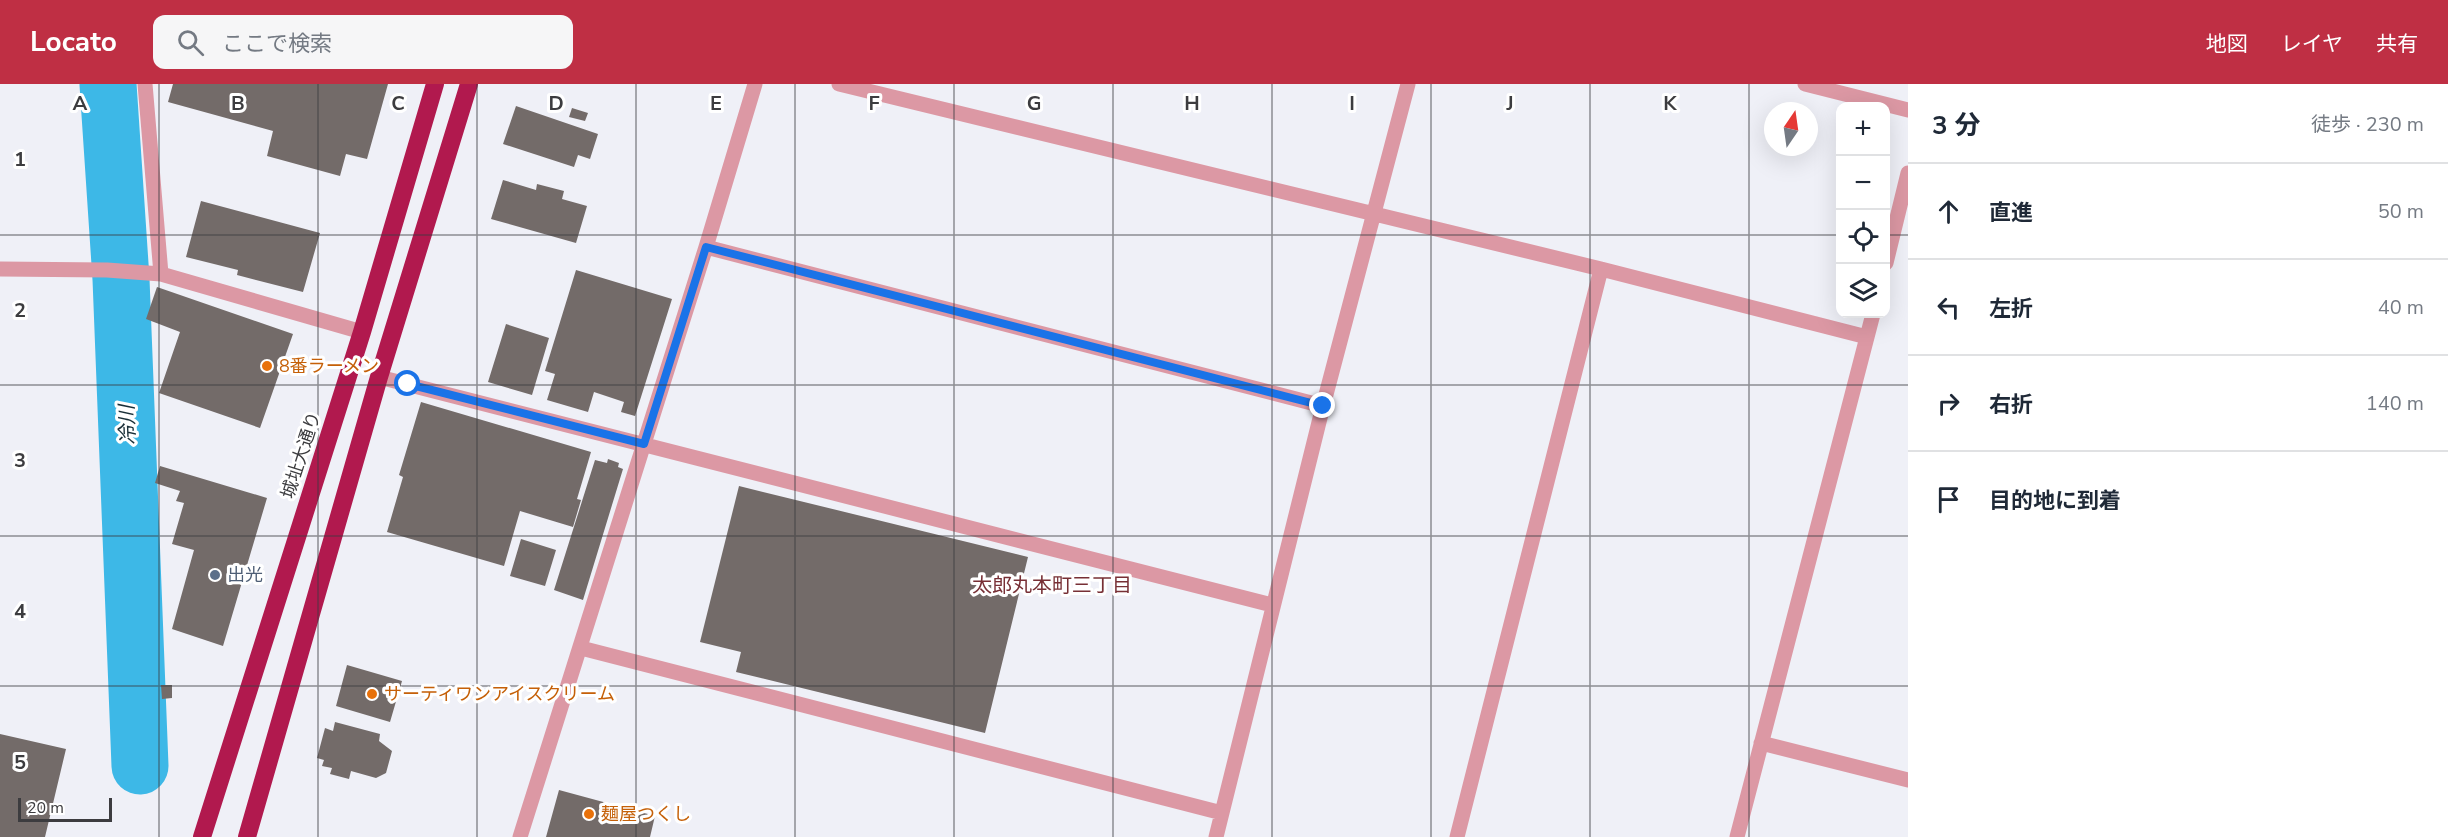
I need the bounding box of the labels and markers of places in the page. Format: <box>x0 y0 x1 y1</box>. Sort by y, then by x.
place label: 8番ラーメン <box>279 354 379 378</box>
marker: 8番ラーメン <box>260 359 274 373</box>
place label: 出光 <box>227 563 263 587</box>
marker: 出光 <box>208 568 222 582</box>
place label: サーティワンアイスクリーム <box>384 682 615 706</box>
marker: サーティワンアイスクリーム <box>365 687 379 701</box>
place label: 麺屋つくし <box>601 802 691 826</box>
marker: 麺屋つくし <box>582 807 596 821</box>

